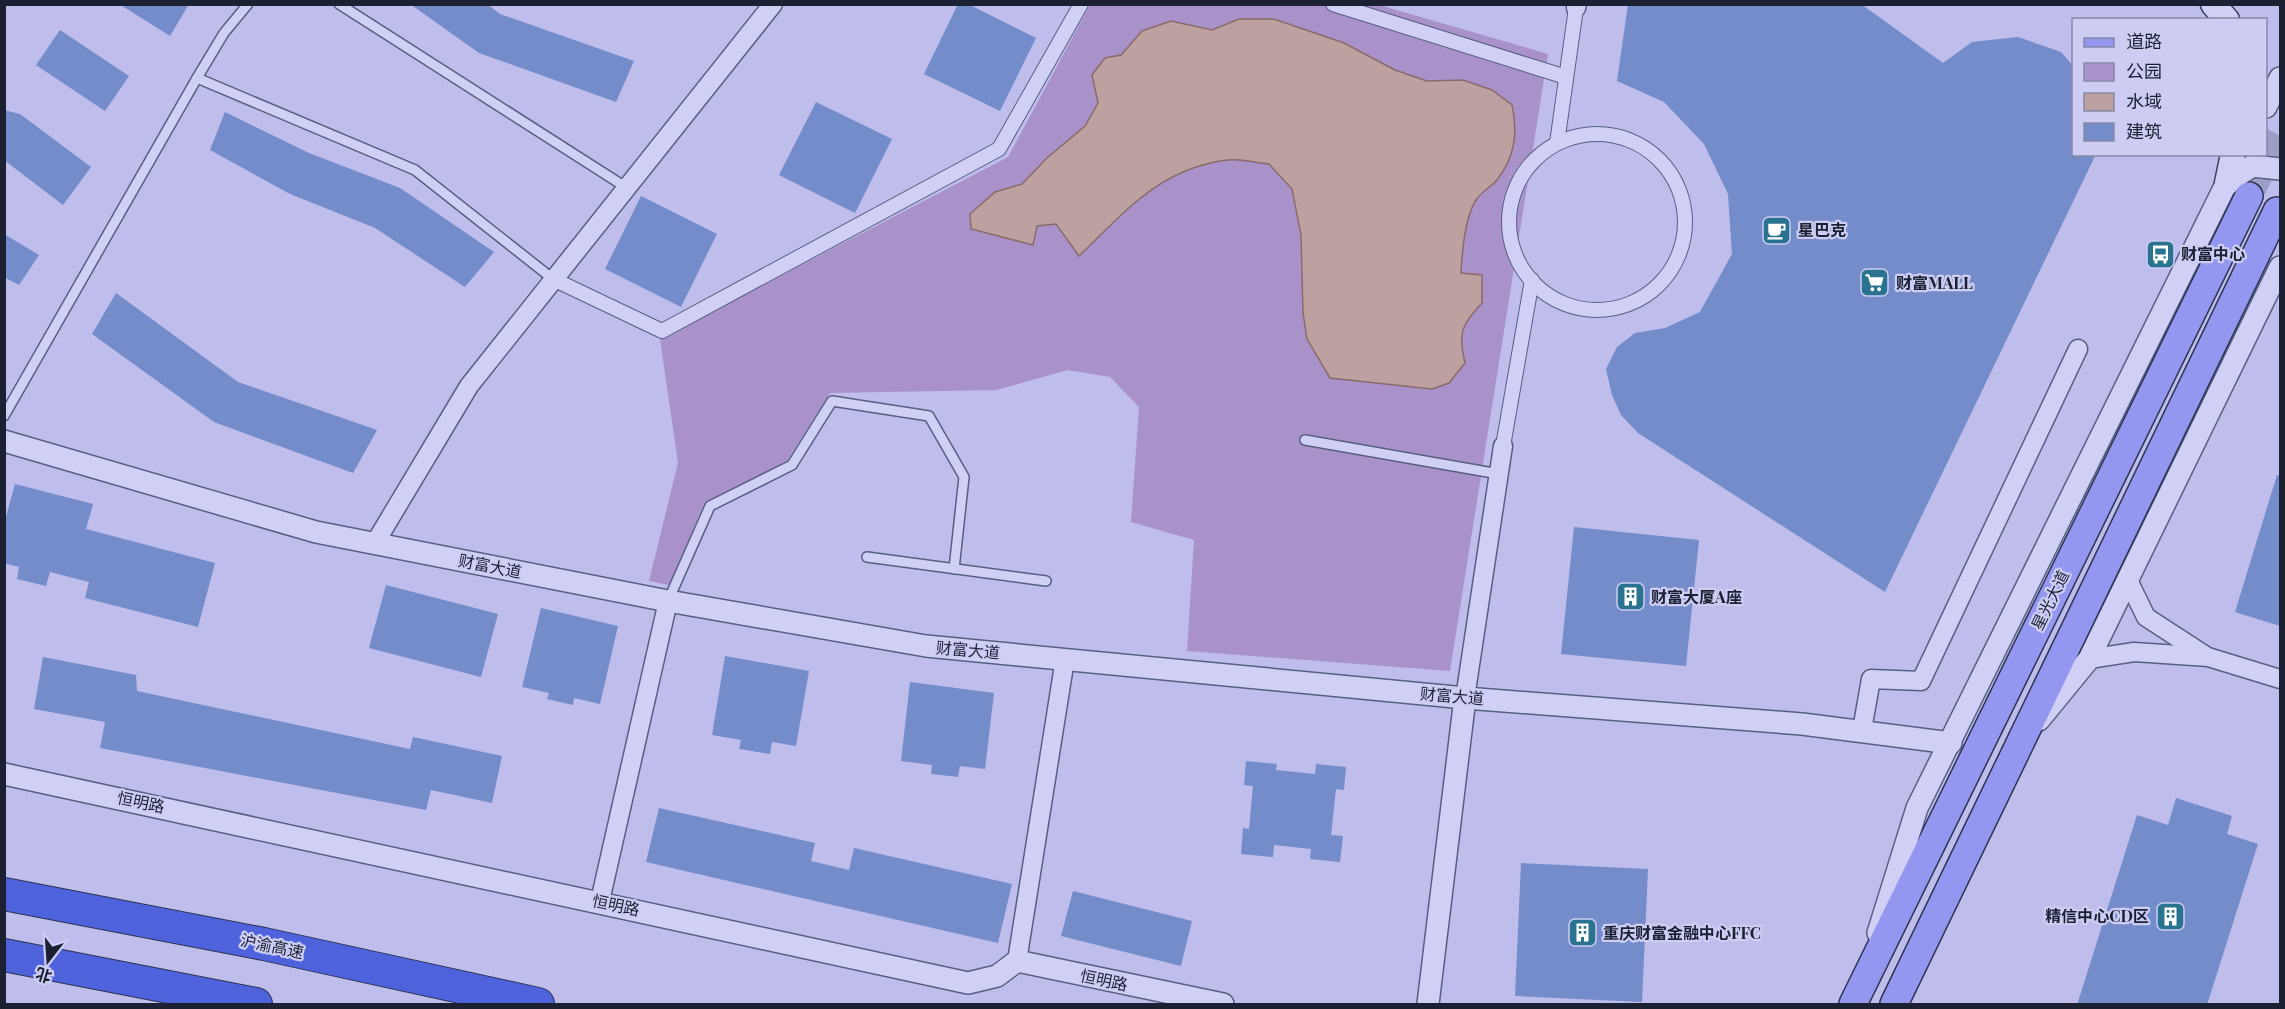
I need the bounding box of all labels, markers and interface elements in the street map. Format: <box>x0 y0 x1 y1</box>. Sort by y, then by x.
legend <box>2072 18 2267 156</box>
text: 道路 <box>2126 29 2162 53</box>
text: 公园 <box>2126 59 2162 83</box>
text: 水域 <box>2126 89 2162 113</box>
text: 建筑 <box>2126 119 2162 143</box>
cafe icon: 星巴克 <box>1761 214 1793 246</box>
place label: 星巴克 <box>1798 219 1846 240</box>
bus stop icon: 财富中心 <box>2144 238 2176 270</box>
place label: 财富中心 <box>2181 243 2245 264</box>
supermarket icon: 财富MALL <box>1859 267 1891 299</box>
place label: 财富MALL <box>1896 272 1973 293</box>
street label: 财富大道 <box>457 549 524 582</box>
street label: 星光大道 <box>2026 566 2073 633</box>
building icon: 财富大厦A座 <box>1614 581 1646 613</box>
place label: 财富大厦A座 <box>1651 586 1742 607</box>
street label: 财富大道 <box>935 636 1001 663</box>
street label: 财富大道 <box>1419 682 1485 709</box>
street label: 恒明路 <box>115 786 167 817</box>
street label: 恒明路 <box>590 889 642 920</box>
building icon: 精信中心CD区 <box>2154 900 2186 932</box>
place label: 精信中心CD区 <box>2045 905 2149 926</box>
building icon: 重庆财富金融中心FFC <box>1566 917 1598 949</box>
place label: 重庆财富金融中心FFC <box>1603 922 1761 943</box>
street label: 沪渝高速 <box>239 929 306 962</box>
north arrow <box>18 931 78 991</box>
text: 北 <box>33 963 54 988</box>
street label: 恒明路 <box>1078 964 1130 995</box>

